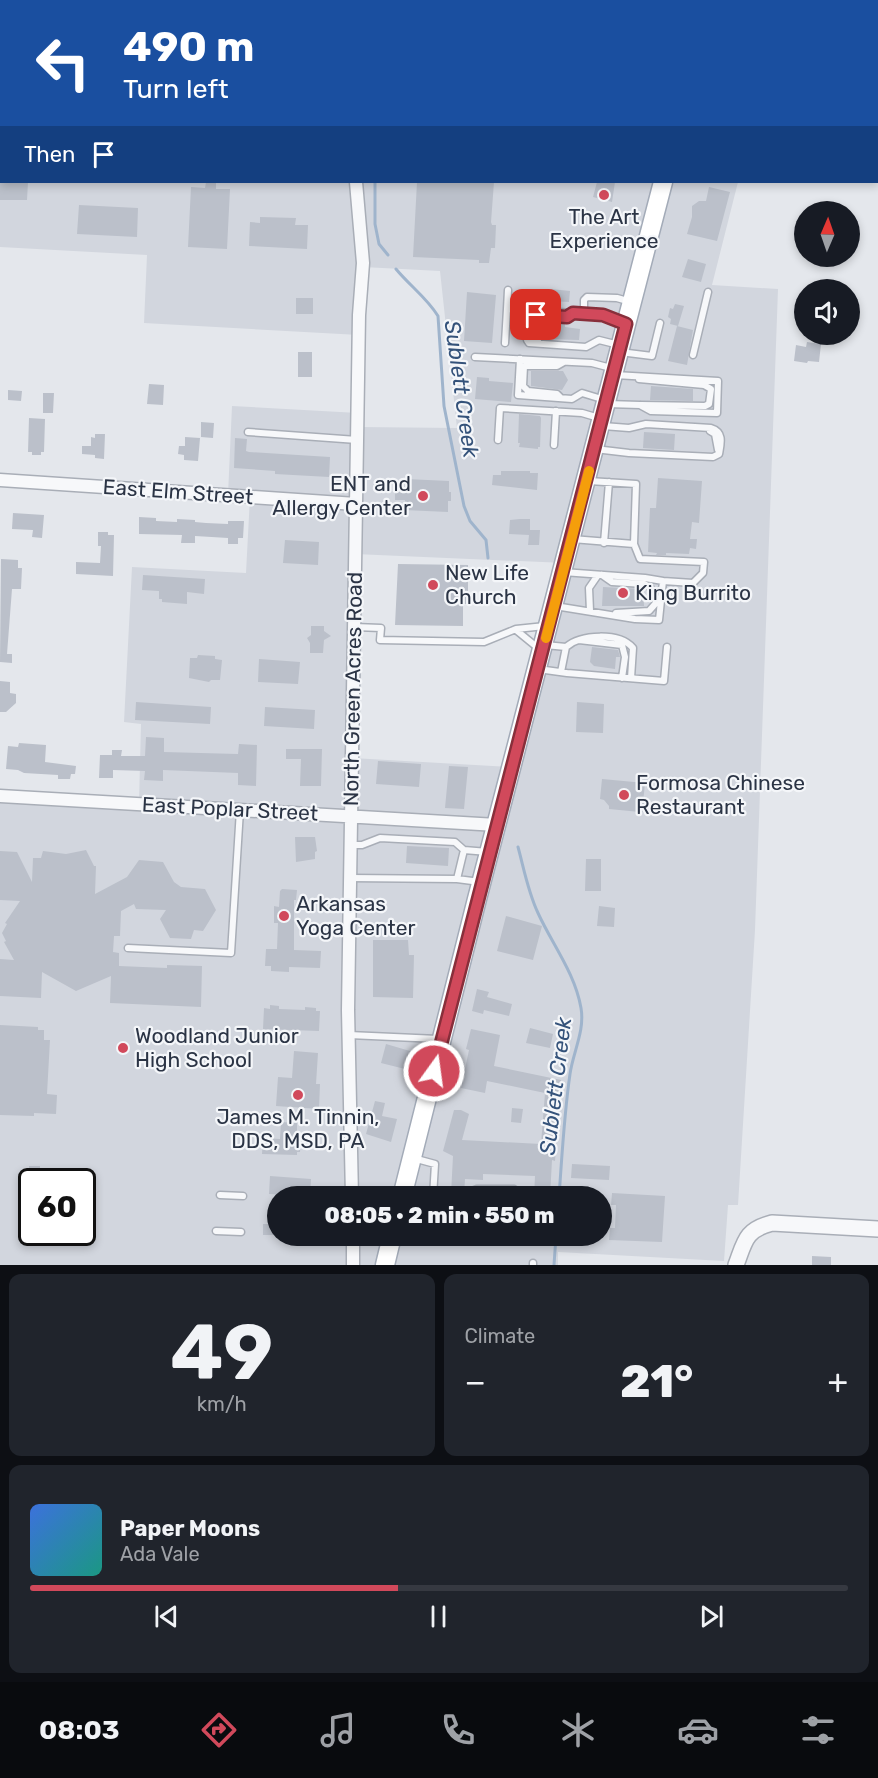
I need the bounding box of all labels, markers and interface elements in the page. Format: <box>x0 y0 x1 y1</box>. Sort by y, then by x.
text: 490 m <box>123 22 254 72</box>
icon: left <box>24 24 102 102</box>
text: Turn left <box>123 73 228 105</box>
icon: arrive <box>87 138 120 171</box>
text: Then <box>24 141 75 168</box>
marker: The Art Experience <box>597 188 611 202</box>
north arrow <box>794 201 860 267</box>
map controls <box>794 201 860 345</box>
place label: The Art Experience <box>549 204 659 253</box>
button: sound <box>794 279 860 345</box>
pin <box>510 289 561 340</box>
icon: arrive <box>519 298 552 331</box>
water label: Sublett Creek <box>438 319 485 460</box>
place label: ENT and Allergy Center <box>272 471 411 520</box>
street label: East Elm Street <box>102 474 254 509</box>
marker: ENT and Allergy Center <box>416 489 430 503</box>
place label: New Life Church <box>445 560 529 609</box>
street label: North Green Acres Road <box>338 572 367 806</box>
marker: New Life Church <box>426 578 440 592</box>
place label: King Burrito <box>635 580 751 605</box>
marker: King Burrito <box>616 586 630 600</box>
place label: Formosa Chinese Restaurant <box>636 770 805 819</box>
marker: Formosa Chinese Restaurant <box>617 788 631 802</box>
street label: East Poplar Street <box>141 791 319 826</box>
place label: Arkansas Yoga Center <box>296 891 415 940</box>
marker: Arkansas Yoga Center <box>277 909 291 923</box>
water label: Sublett Creek <box>534 1015 577 1157</box>
place label: Woodland Junior High School <box>135 1023 299 1072</box>
position arrow <box>402 1039 466 1103</box>
marker: Woodland Junior High School <box>116 1041 130 1055</box>
marker: James M. Tinnin, DDS, MSD, PA <box>291 1088 305 1102</box>
place label: James M. Tinnin, DDS, MSD, PA <box>216 1104 380 1153</box>
speed limit sign: 60 <box>18 1168 96 1246</box>
text: 08:05 · 2 min · 550 m <box>324 1202 555 1229</box>
text: 49 <box>170 1306 273 1399</box>
text: Climate <box>465 1324 535 1348</box>
text: 21° <box>620 1355 693 1408</box>
text: − <box>465 1362 486 1401</box>
text: + <box>827 1362 848 1401</box>
text: km/h <box>197 1392 247 1416</box>
text: Paper Moons <box>120 1515 260 1542</box>
text: Ada Vale <box>120 1542 200 1566</box>
icon: previous <box>150 1600 183 1633</box>
icon: pause <box>422 1600 455 1633</box>
icon: next <box>695 1600 728 1633</box>
icon: directions <box>198 1709 240 1751</box>
icon: music <box>317 1709 359 1751</box>
icon: phone <box>437 1709 479 1751</box>
icon: climate <box>557 1709 599 1751</box>
icon: car <box>677 1709 719 1751</box>
icon: filters <box>797 1709 839 1751</box>
text: 08:03 <box>39 1714 120 1746</box>

